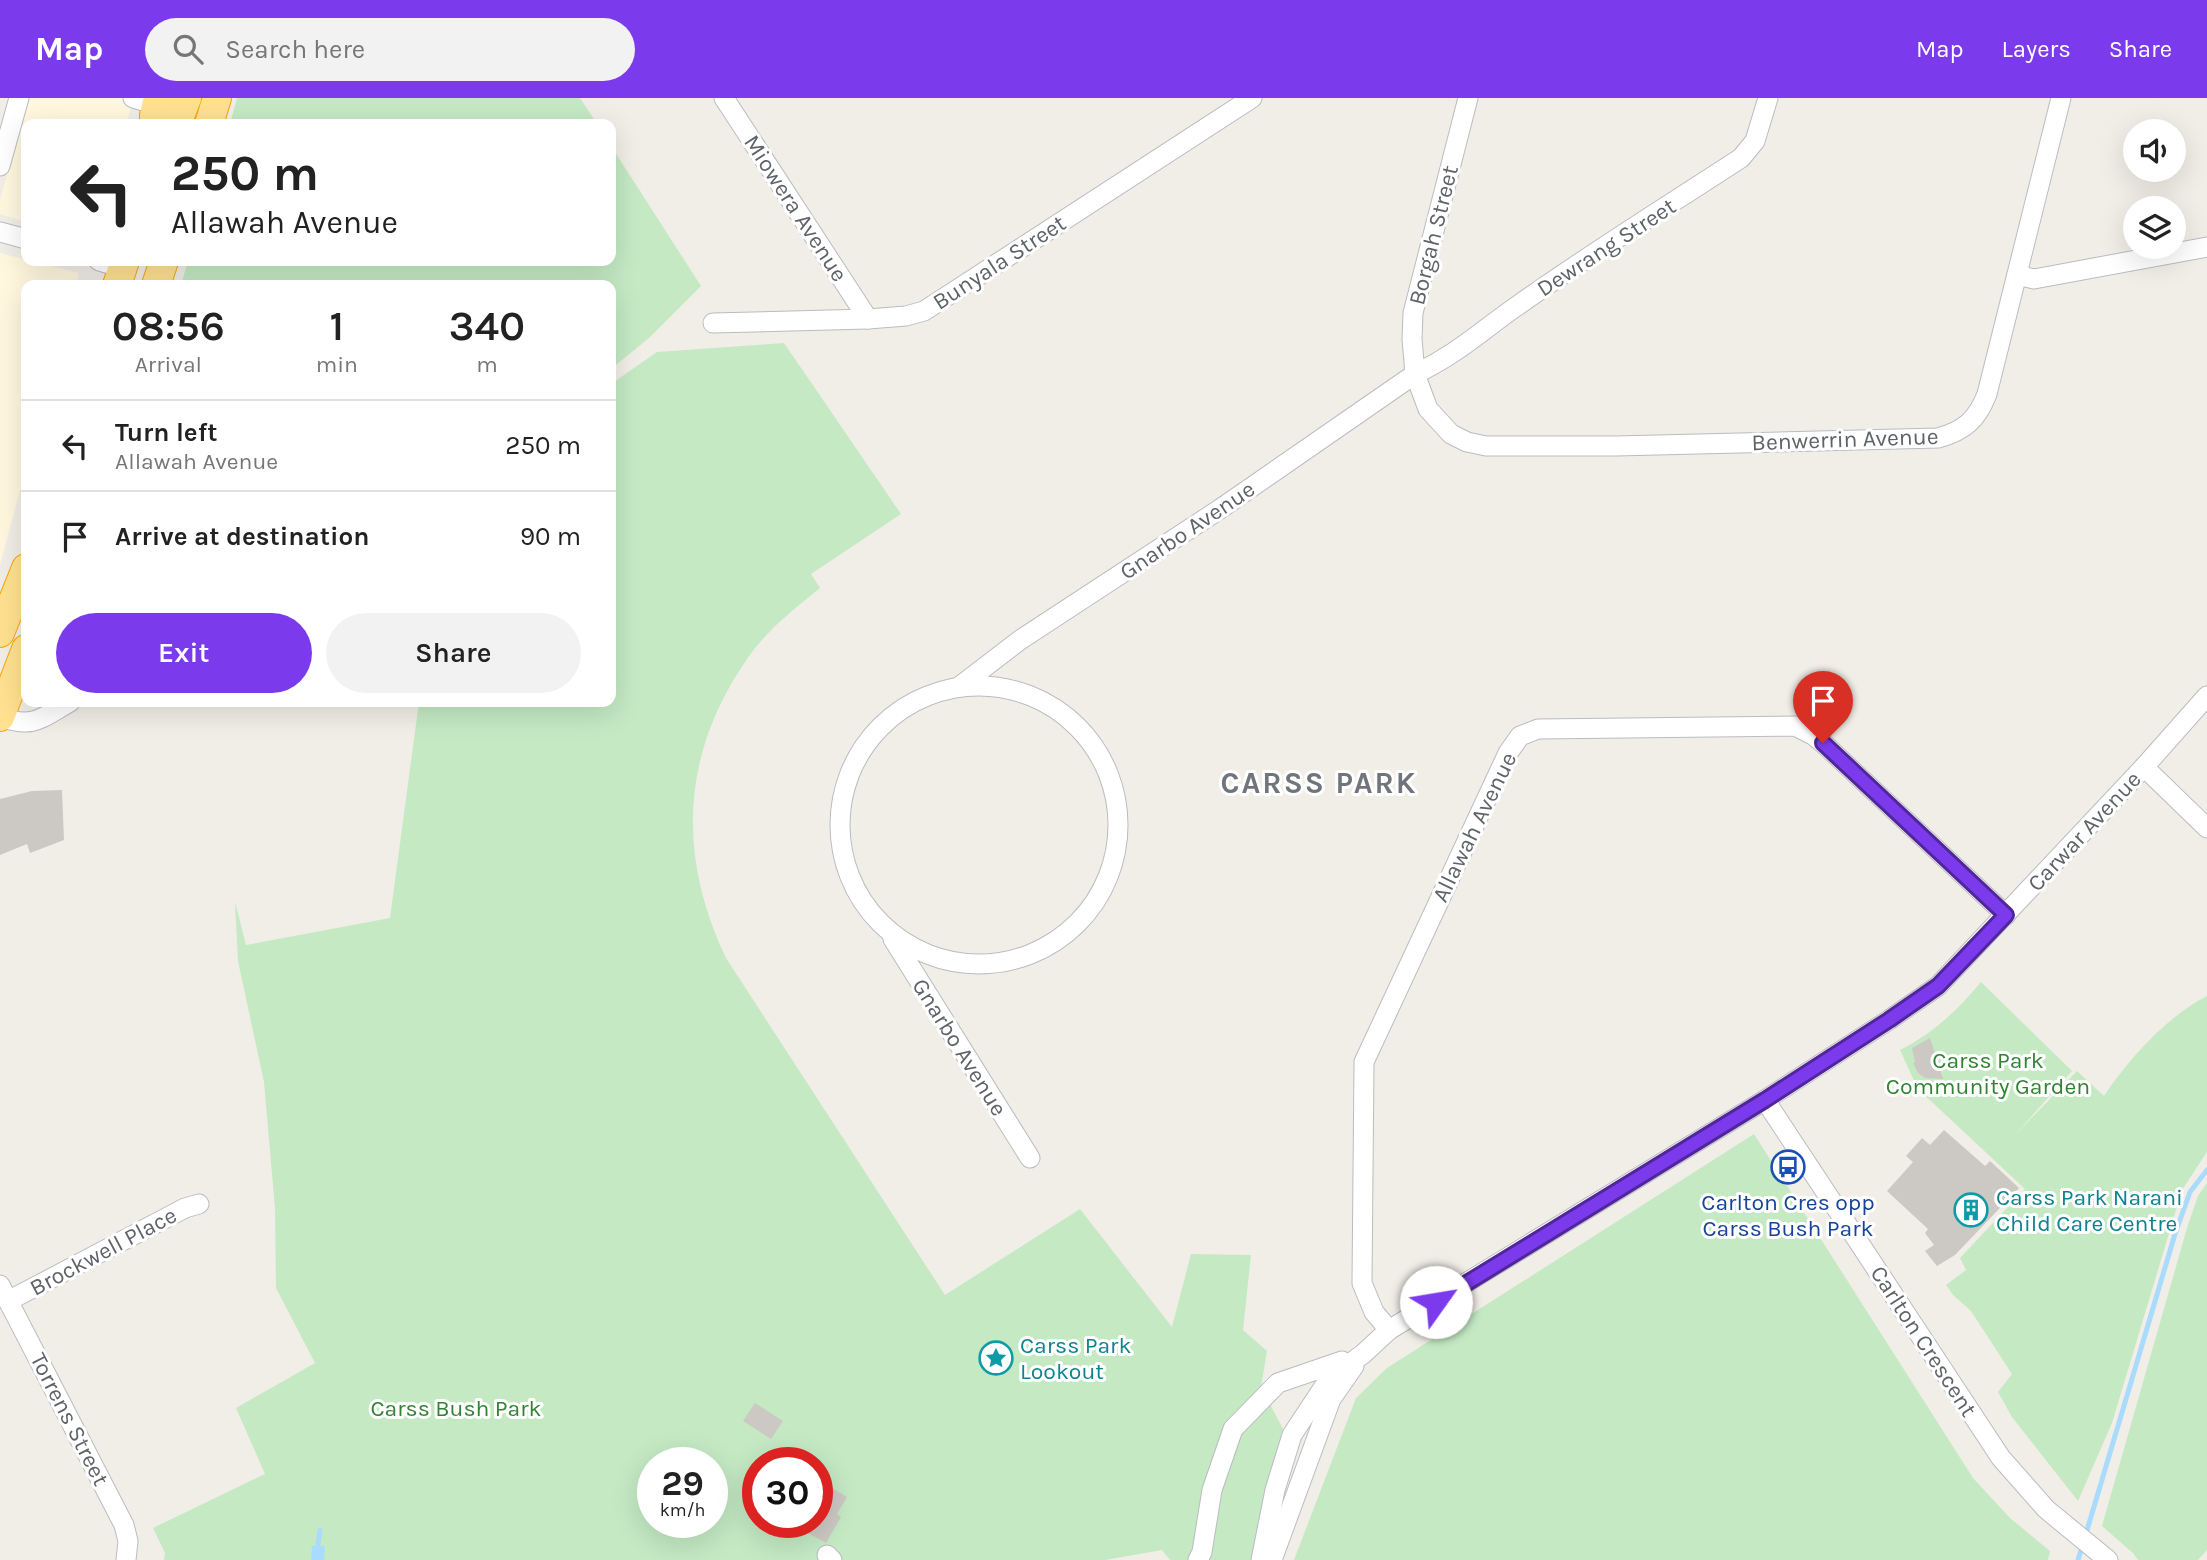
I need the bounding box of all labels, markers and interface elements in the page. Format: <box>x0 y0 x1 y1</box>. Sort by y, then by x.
search box <box>145 18 635 81</box>
text: Map <box>35 30 103 68</box>
icon: search <box>169 30 207 68</box>
text: Search here <box>225 34 365 65</box>
text: Map <box>1916 35 1964 63</box>
text: Layers <box>2002 35 2071 63</box>
text: Share <box>2109 35 2172 63</box>
map controls <box>2123 119 2186 259</box>
button: sound <box>2123 119 2186 182</box>
street label: Miowera Avenue <box>738 130 853 287</box>
text: 250 m <box>171 145 319 202</box>
icon: left <box>56 147 147 238</box>
street label: Borgah Street <box>1403 162 1464 308</box>
street label: Dewrang Street <box>1532 192 1681 302</box>
button: layers <box>2123 196 2186 259</box>
text: Allawah Avenue <box>171 204 398 241</box>
street label: Bunyala Street <box>928 209 1071 315</box>
text: 08:56 <box>112 301 225 351</box>
text: 1 <box>329 301 344 351</box>
text: 340 <box>449 301 525 351</box>
text: Arrival <box>135 351 202 378</box>
text: min <box>316 351 358 378</box>
text: m <box>476 351 498 378</box>
text: Turn left <box>115 417 217 448</box>
street label: Benwerrin Avenue <box>1751 423 1939 456</box>
icon: left <box>56 427 94 465</box>
text: 250 m <box>505 430 581 461</box>
text: Allawah Avenue <box>115 448 278 475</box>
street label: Gnarbo Avenue <box>1115 475 1260 586</box>
icon: arrive <box>56 518 94 556</box>
text: Arrive at destination <box>115 521 369 552</box>
text: 90 m <box>520 521 581 552</box>
button: Exit <box>56 613 312 693</box>
button: Share <box>326 613 581 693</box>
pin <box>1793 671 1853 743</box>
icon: arrive <box>1804 682 1842 720</box>
street label: Allawah Avenue <box>1427 748 1522 906</box>
district label: CARSS PARK <box>1221 765 1417 801</box>
street label: Carwar Avenue <box>2022 766 2147 897</box>
street label: Gnarbo Avenue <box>907 974 1013 1121</box>
park label: Carss Park Community Garden <box>1886 1047 2090 1100</box>
bus stop icon: Carlton Cres opp Carss Bush Park <box>1769 1148 1807 1186</box>
place label: Carss Park Narani Child Care Centre <box>1996 1184 2183 1237</box>
place label: Carlton Cres opp Carss Bush Park <box>1701 1189 1875 1242</box>
building icon: Carss Park Narani Child Care Centre <box>1952 1191 1990 1229</box>
street label: Brockwell Place <box>25 1201 181 1301</box>
street label: Carlton Crescent <box>1865 1261 1983 1422</box>
position arrow <box>1399 1265 1473 1339</box>
place label: Carss Park Lookout <box>1020 1332 1131 1385</box>
place icon: Carss Park Lookout <box>977 1339 1015 1377</box>
street label: Torrens Street <box>25 1348 115 1490</box>
park label: Carss Bush Park <box>370 1395 542 1422</box>
speed limit sign: 30 <box>742 1447 833 1538</box>
text: 29 <box>661 1463 704 1504</box>
text: km/h <box>660 1499 705 1521</box>

